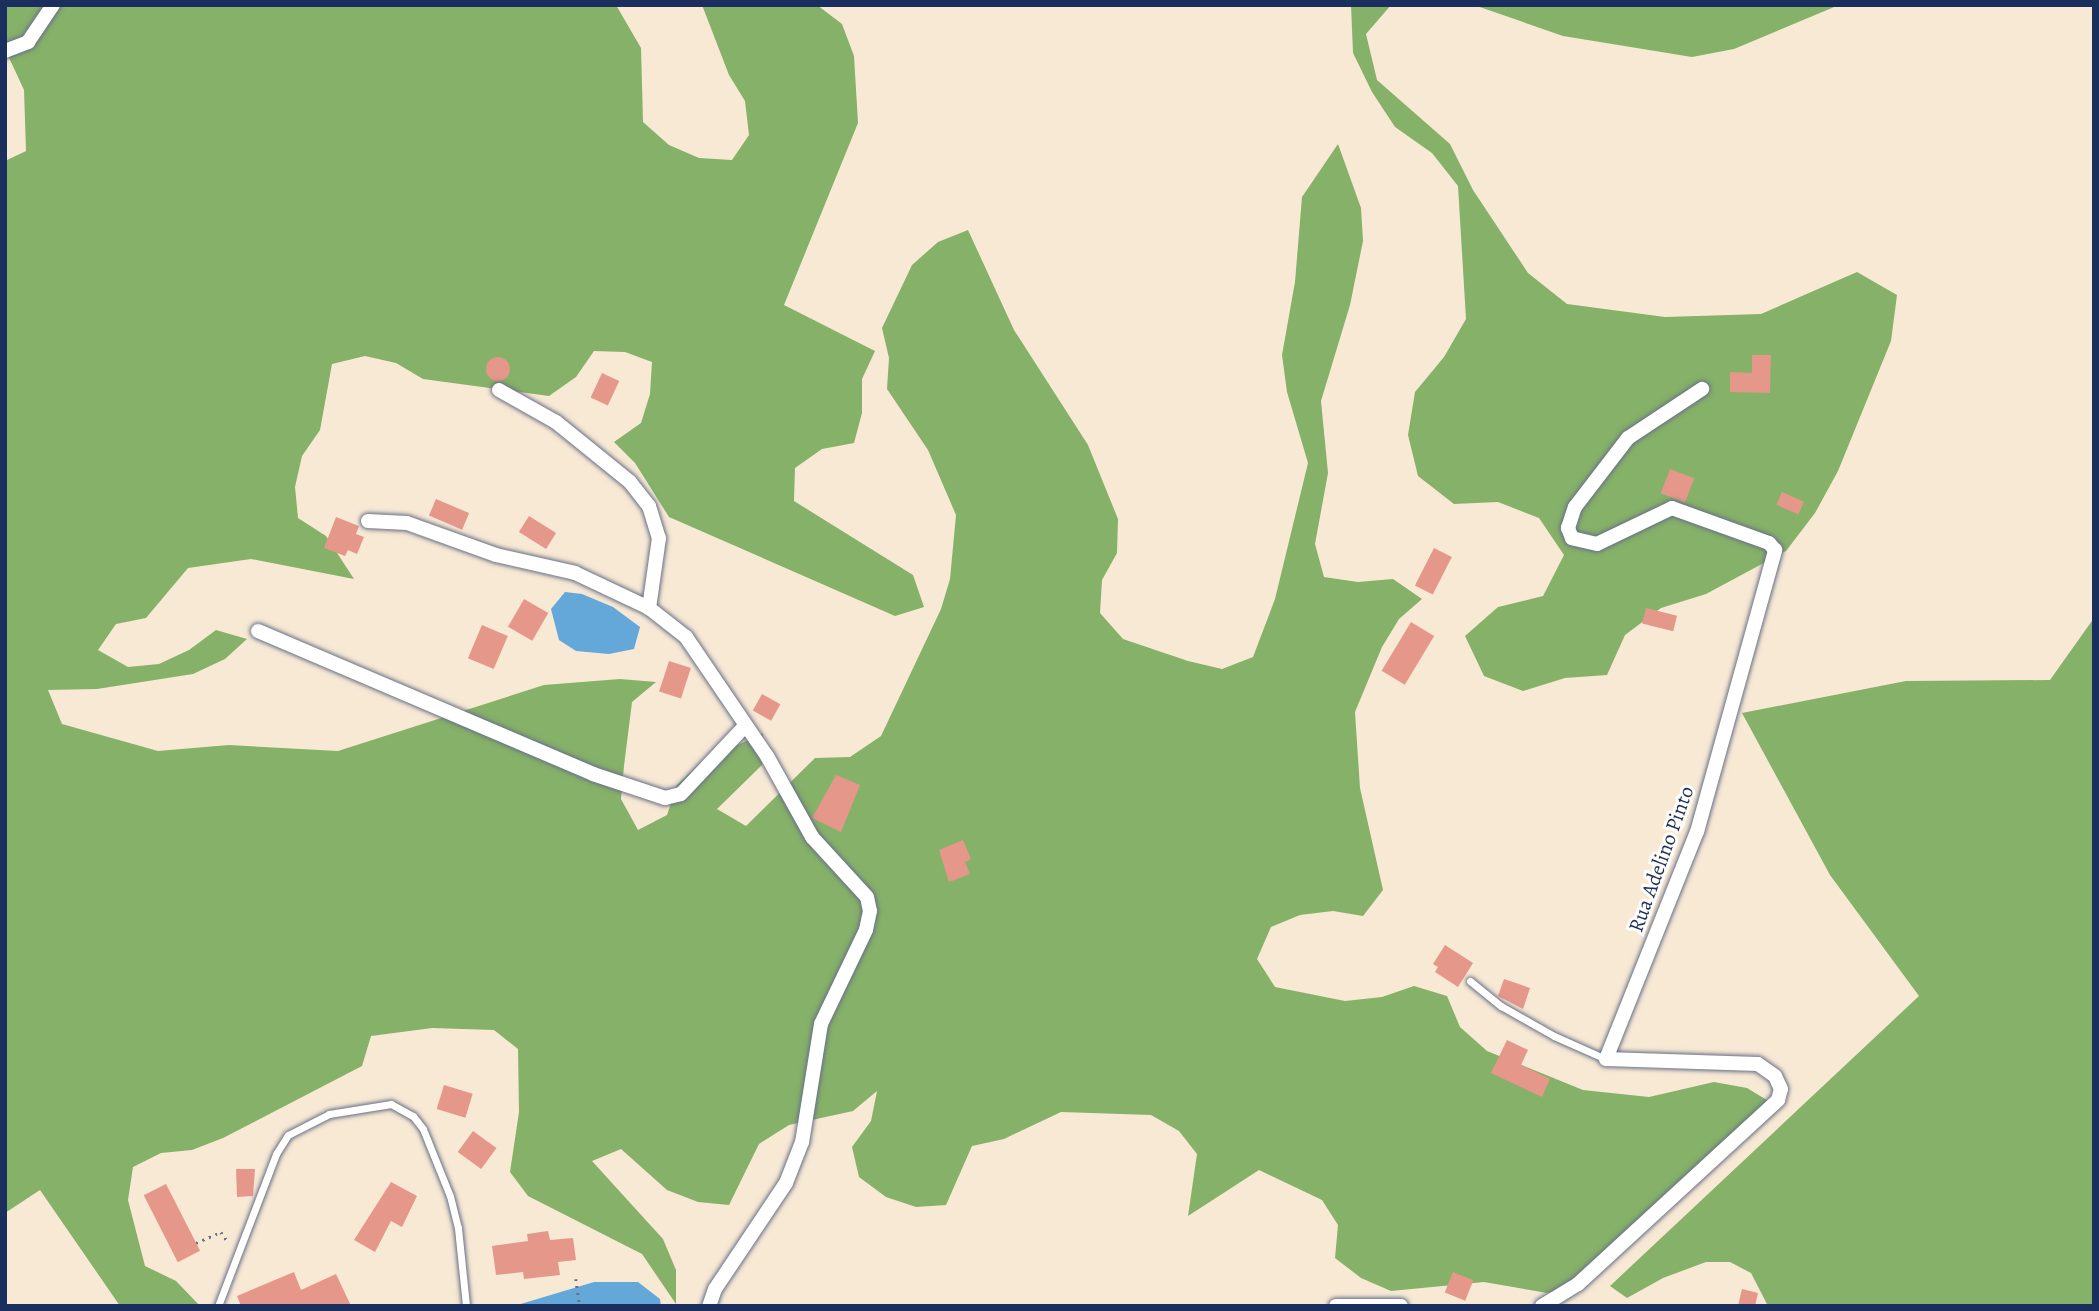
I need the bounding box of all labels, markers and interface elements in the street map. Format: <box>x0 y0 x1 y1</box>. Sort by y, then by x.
street label: Rua Adelino Pinto <box>1623 783 1699 935</box>

